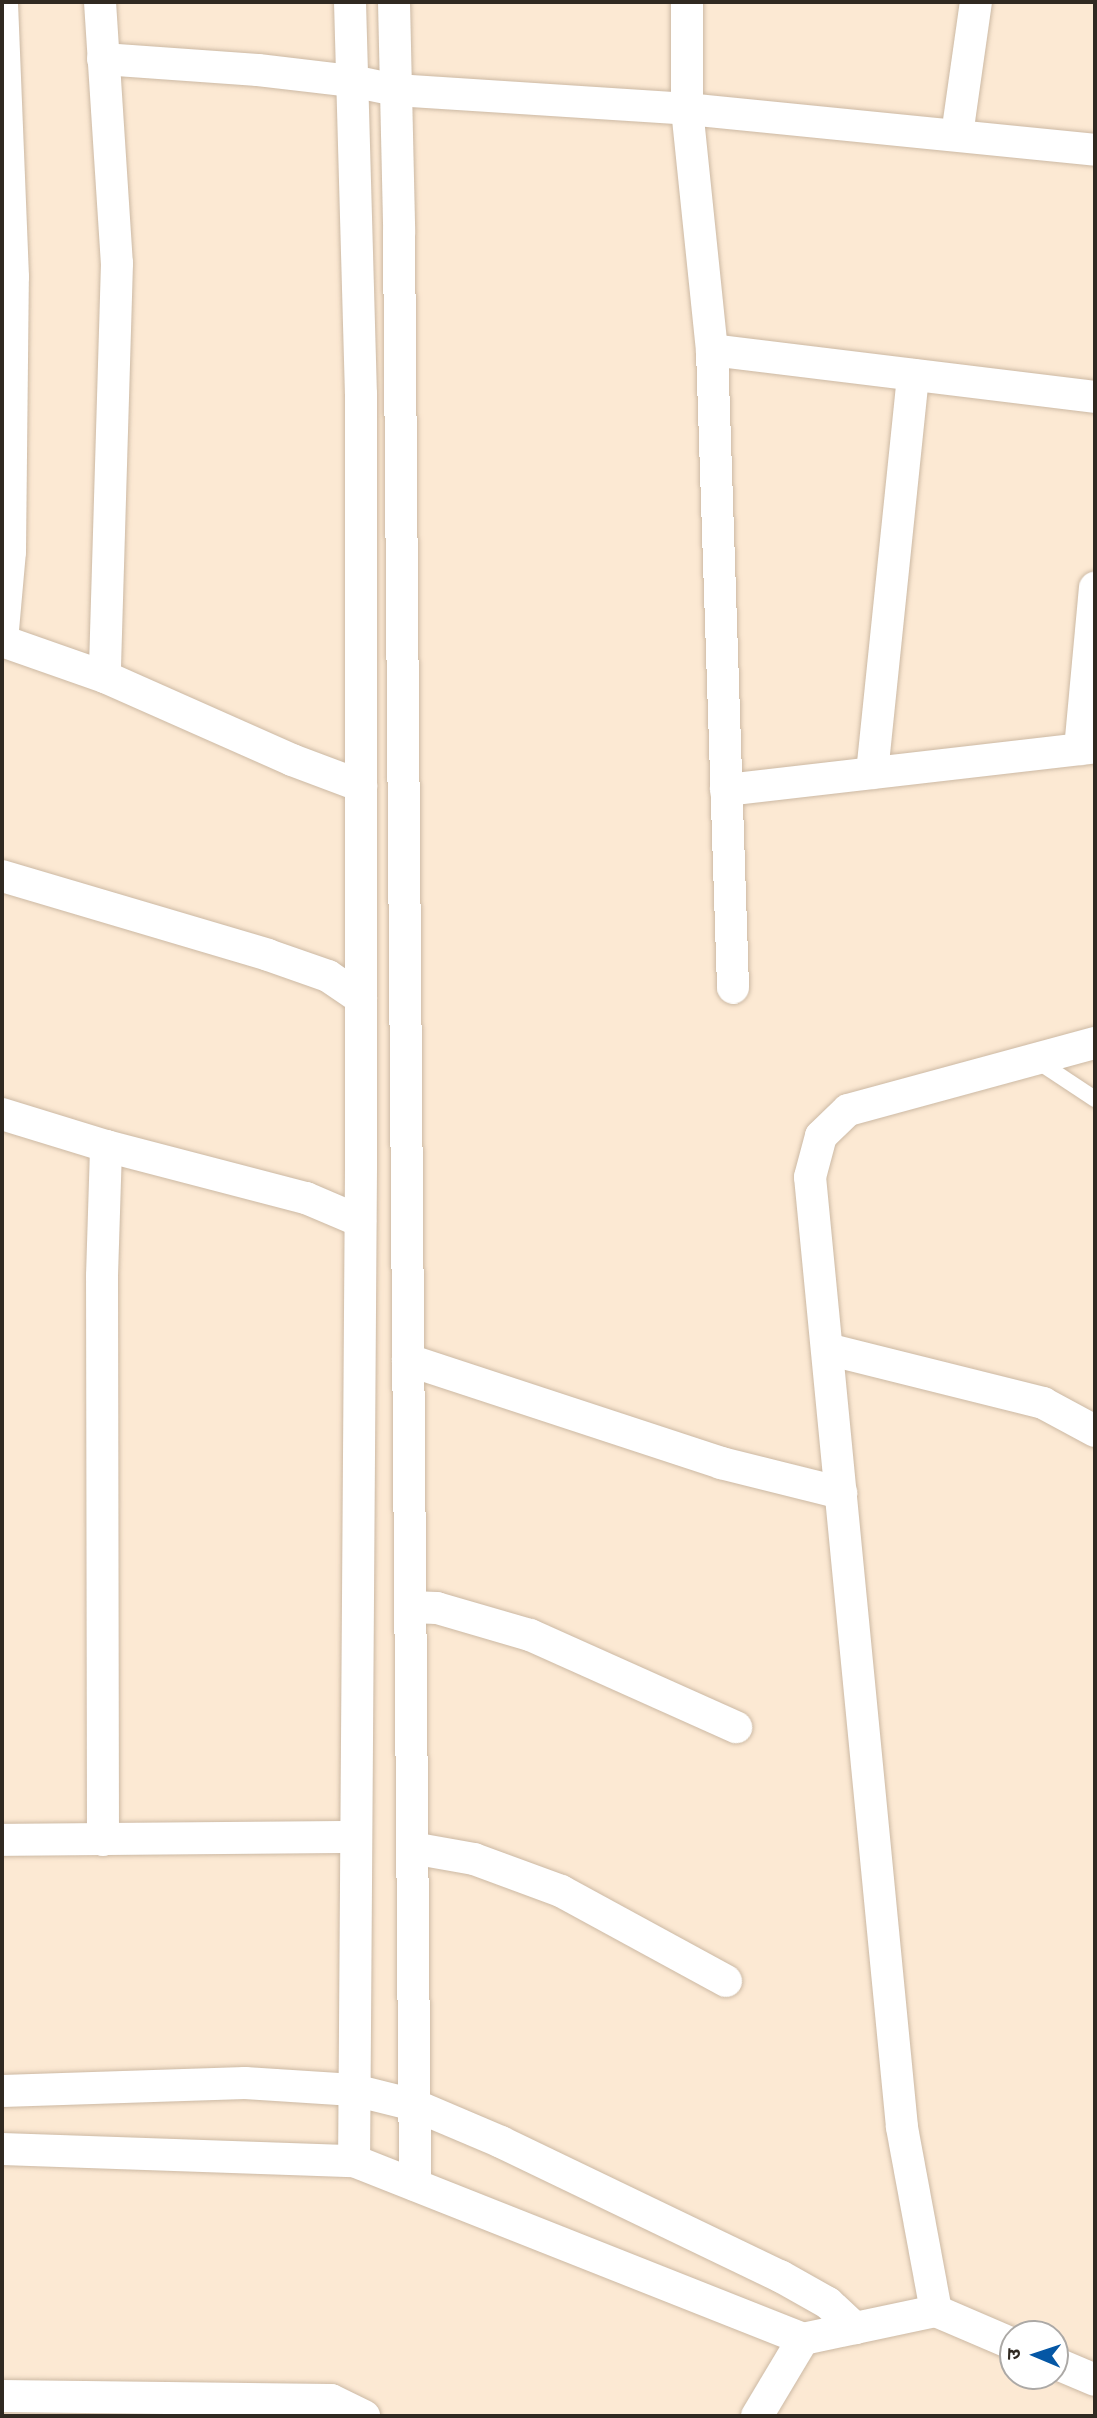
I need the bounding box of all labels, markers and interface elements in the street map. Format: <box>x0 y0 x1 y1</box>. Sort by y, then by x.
north arrow <box>999 2320 1069 2390</box>
text: उ <box>1005 2348 1024 2360</box>

